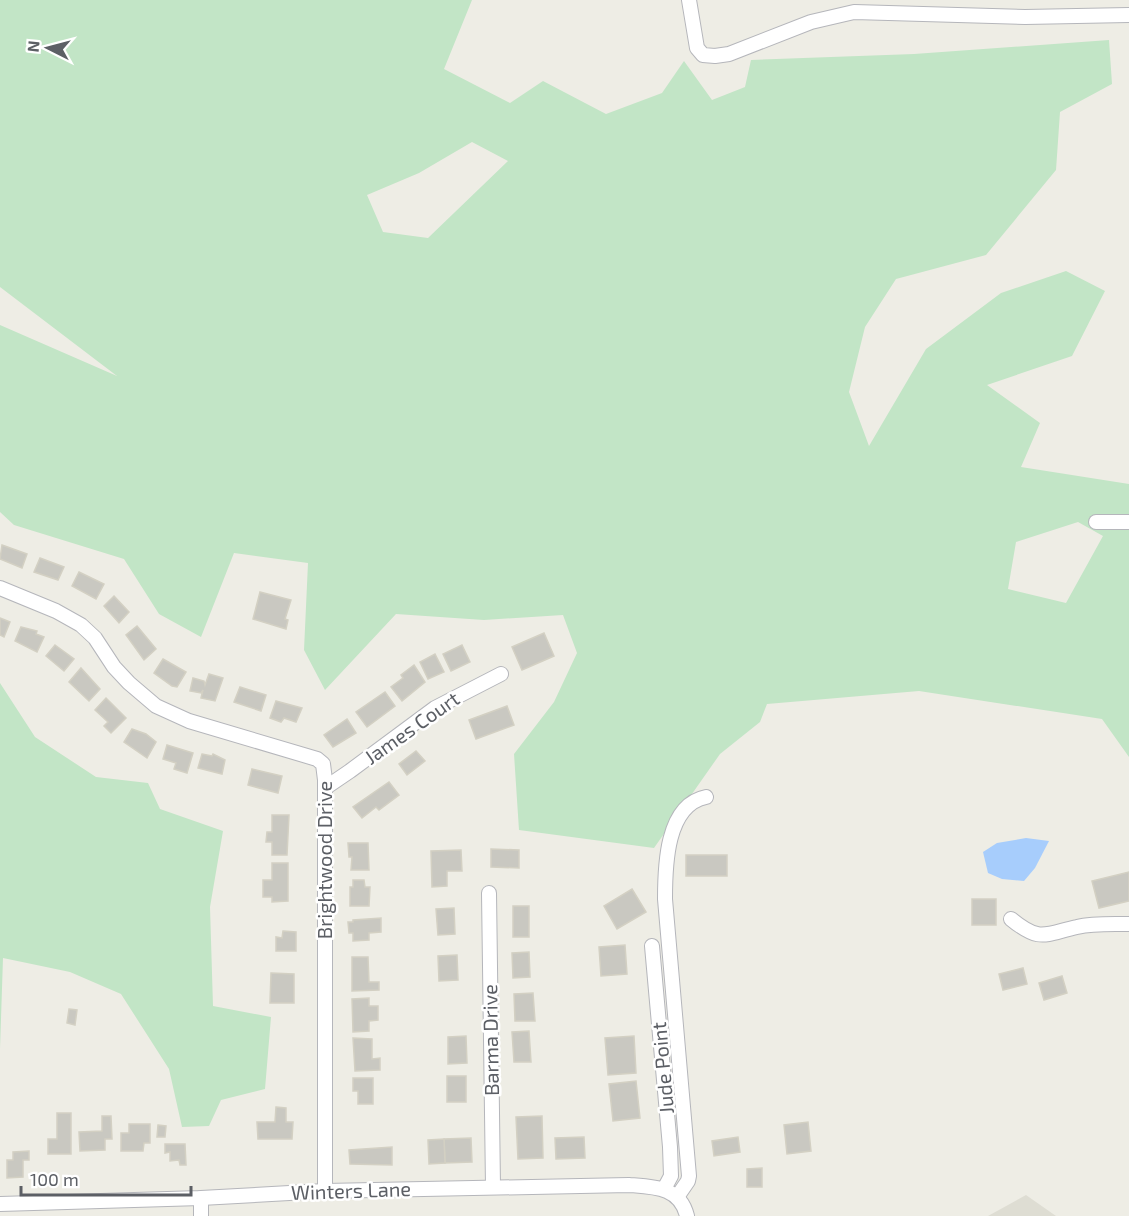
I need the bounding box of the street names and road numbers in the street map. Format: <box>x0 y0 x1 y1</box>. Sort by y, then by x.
street label: James Court <box>359 685 464 769</box>
street label: Brightwood Drive <box>312 781 336 939</box>
street label: Barma Drive <box>477 984 503 1096</box>
street label: Jude Point <box>646 1021 678 1115</box>
street label: Winters Lane <box>290 1176 411 1204</box>

